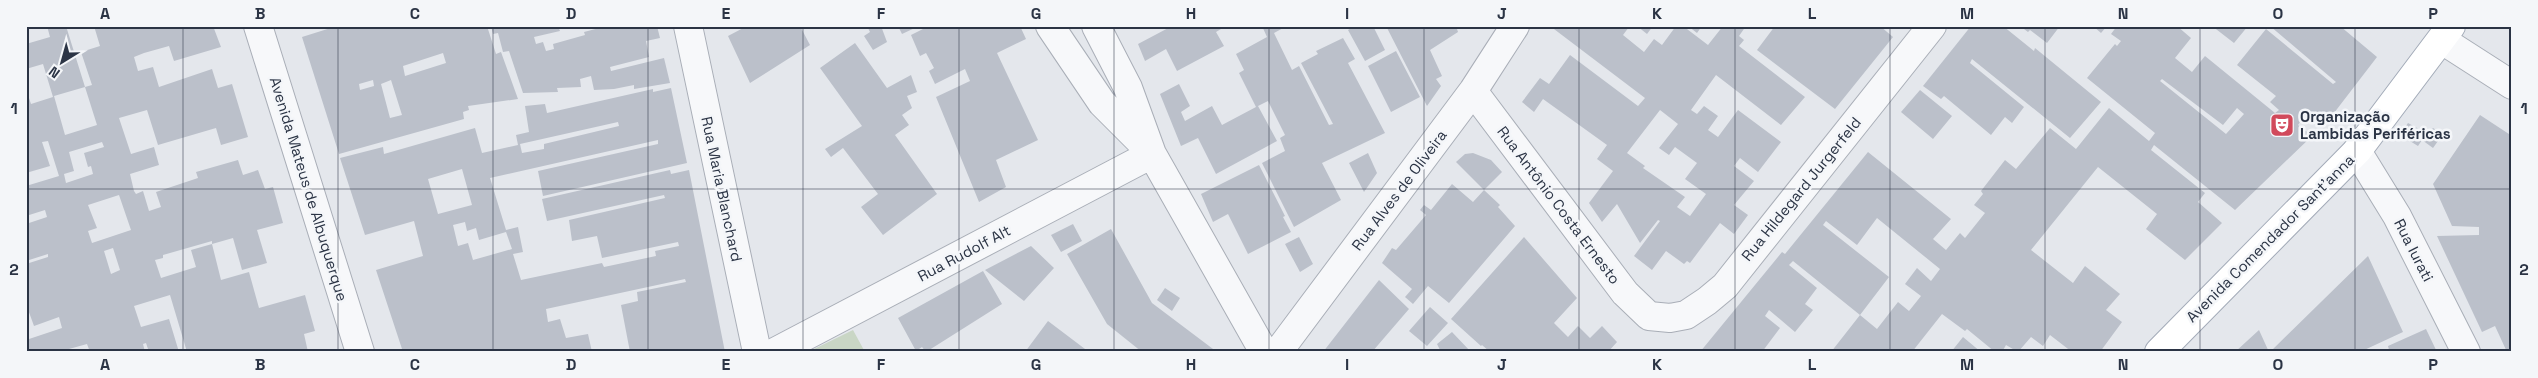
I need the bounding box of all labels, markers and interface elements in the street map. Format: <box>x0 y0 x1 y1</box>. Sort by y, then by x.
text: A <box>100 3 110 24</box>
text: B <box>255 3 265 24</box>
text: C <box>410 3 420 24</box>
text: D <box>566 3 576 24</box>
text: E <box>722 3 731 24</box>
text: F <box>877 3 886 24</box>
text: G <box>1031 3 1041 24</box>
text: H <box>1186 3 1196 24</box>
text: I <box>1345 3 1349 24</box>
text: J <box>1497 3 1507 24</box>
text: K <box>1652 3 1662 24</box>
text: L <box>1808 3 1817 24</box>
text: M <box>1960 3 1974 24</box>
text: N <box>2118 3 2128 24</box>
text: O <box>2273 3 2284 24</box>
text: P <box>2428 3 2438 24</box>
north arrow <box>38 38 88 88</box>
text: N <box>45 62 63 82</box>
street label: Avenida Mateus de Albuquerque <box>266 75 352 303</box>
text: 1 <box>10 98 18 119</box>
text: 1 <box>2520 98 2528 119</box>
place label: Organização Lambidas Periféricas <box>2300 107 2451 143</box>
theatre icon: Organização Lambidas Periféricas <box>2269 112 2295 138</box>
street label: Rua Hildegard Jurgerfeld <box>1737 113 1865 265</box>
street label: Rua Maria Blanchard <box>697 115 747 263</box>
street label: Rua Antônio Costa Ernesto <box>1493 122 1625 288</box>
street label: Rua Alves de Oliveira <box>1347 125 1451 254</box>
street label: Avenida Comendador Sant'anna <box>2182 150 2358 326</box>
street label: Rua Iurati <box>2390 215 2438 285</box>
street label: Rua Rudolf Alt <box>914 220 1014 285</box>
text: 2 <box>9 259 19 280</box>
text: 2 <box>2519 259 2529 280</box>
text: A <box>100 354 110 375</box>
text: B <box>255 354 265 375</box>
text: C <box>410 354 420 375</box>
text: D <box>566 354 576 375</box>
text: E <box>722 354 731 375</box>
text: F <box>877 354 886 375</box>
text: G <box>1031 354 1041 375</box>
text: H <box>1186 354 1196 375</box>
text: I <box>1345 354 1349 375</box>
text: J <box>1497 354 1507 375</box>
text: K <box>1652 354 1662 375</box>
text: L <box>1808 354 1817 375</box>
text: M <box>1960 354 1974 375</box>
text: N <box>2118 354 2128 375</box>
text: O <box>2273 354 2284 375</box>
text: P <box>2428 354 2438 375</box>

